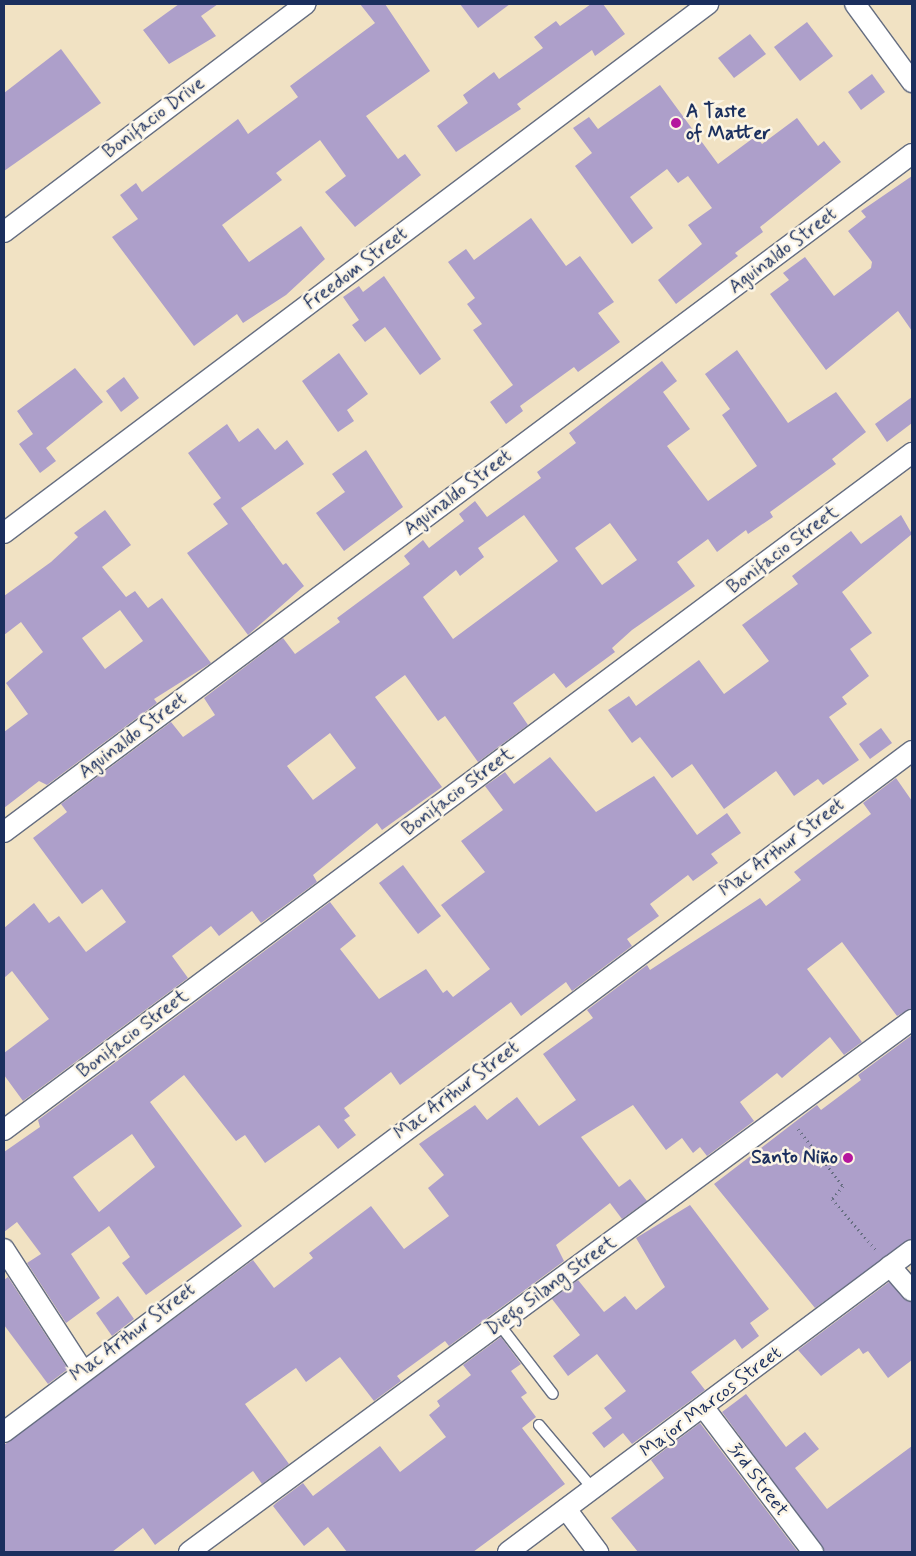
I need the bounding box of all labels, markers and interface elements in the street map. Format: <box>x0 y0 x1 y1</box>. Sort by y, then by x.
street label: Bonifacio Drive <box>99 73 209 163</box>
place label: A Taste of Matter <box>686 101 770 145</box>
marker: A Taste of Matter <box>670 117 682 129</box>
street label: Aguinaldo Street <box>723 202 843 300</box>
street label: Freedom Street <box>299 222 413 316</box>
street label: Aguinaldo Street <box>398 444 518 542</box>
street label: Bonifacio Street <box>723 501 843 599</box>
street label: Aguinaldo Street <box>73 687 193 785</box>
street label: Bonifacio Street <box>398 743 518 841</box>
street label: Mac Arthur Street <box>714 793 850 903</box>
street label: Bonifacio Street <box>73 985 193 1083</box>
street label: Mac Arthur Street <box>389 1036 525 1146</box>
place label: Santo Niño <box>751 1147 838 1169</box>
marker: Santo Niño <box>842 1152 854 1164</box>
street label: Diego Silang Street <box>480 1230 622 1342</box>
street label: Mac Arthur Street <box>65 1278 201 1388</box>
street label: Major Marcos Street <box>635 1341 787 1463</box>
street label: 3rd Street <box>723 1439 793 1521</box>

